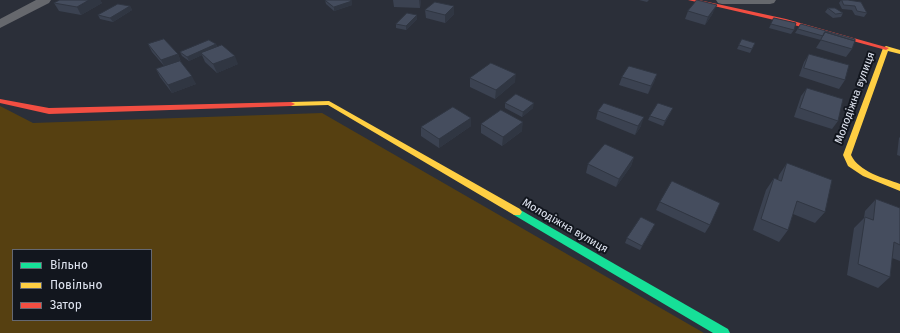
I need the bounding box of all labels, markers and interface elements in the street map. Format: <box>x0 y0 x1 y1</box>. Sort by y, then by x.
street label: Молодіжна вулиця <box>832 50 878 146</box>
street label: Молодіжна вулиця <box>520 196 610 256</box>
legend <box>12 249 152 321</box>
text: Вільно <box>50 258 88 272</box>
text: Повільно <box>50 278 103 292</box>
text: Затор <box>50 298 82 312</box>

